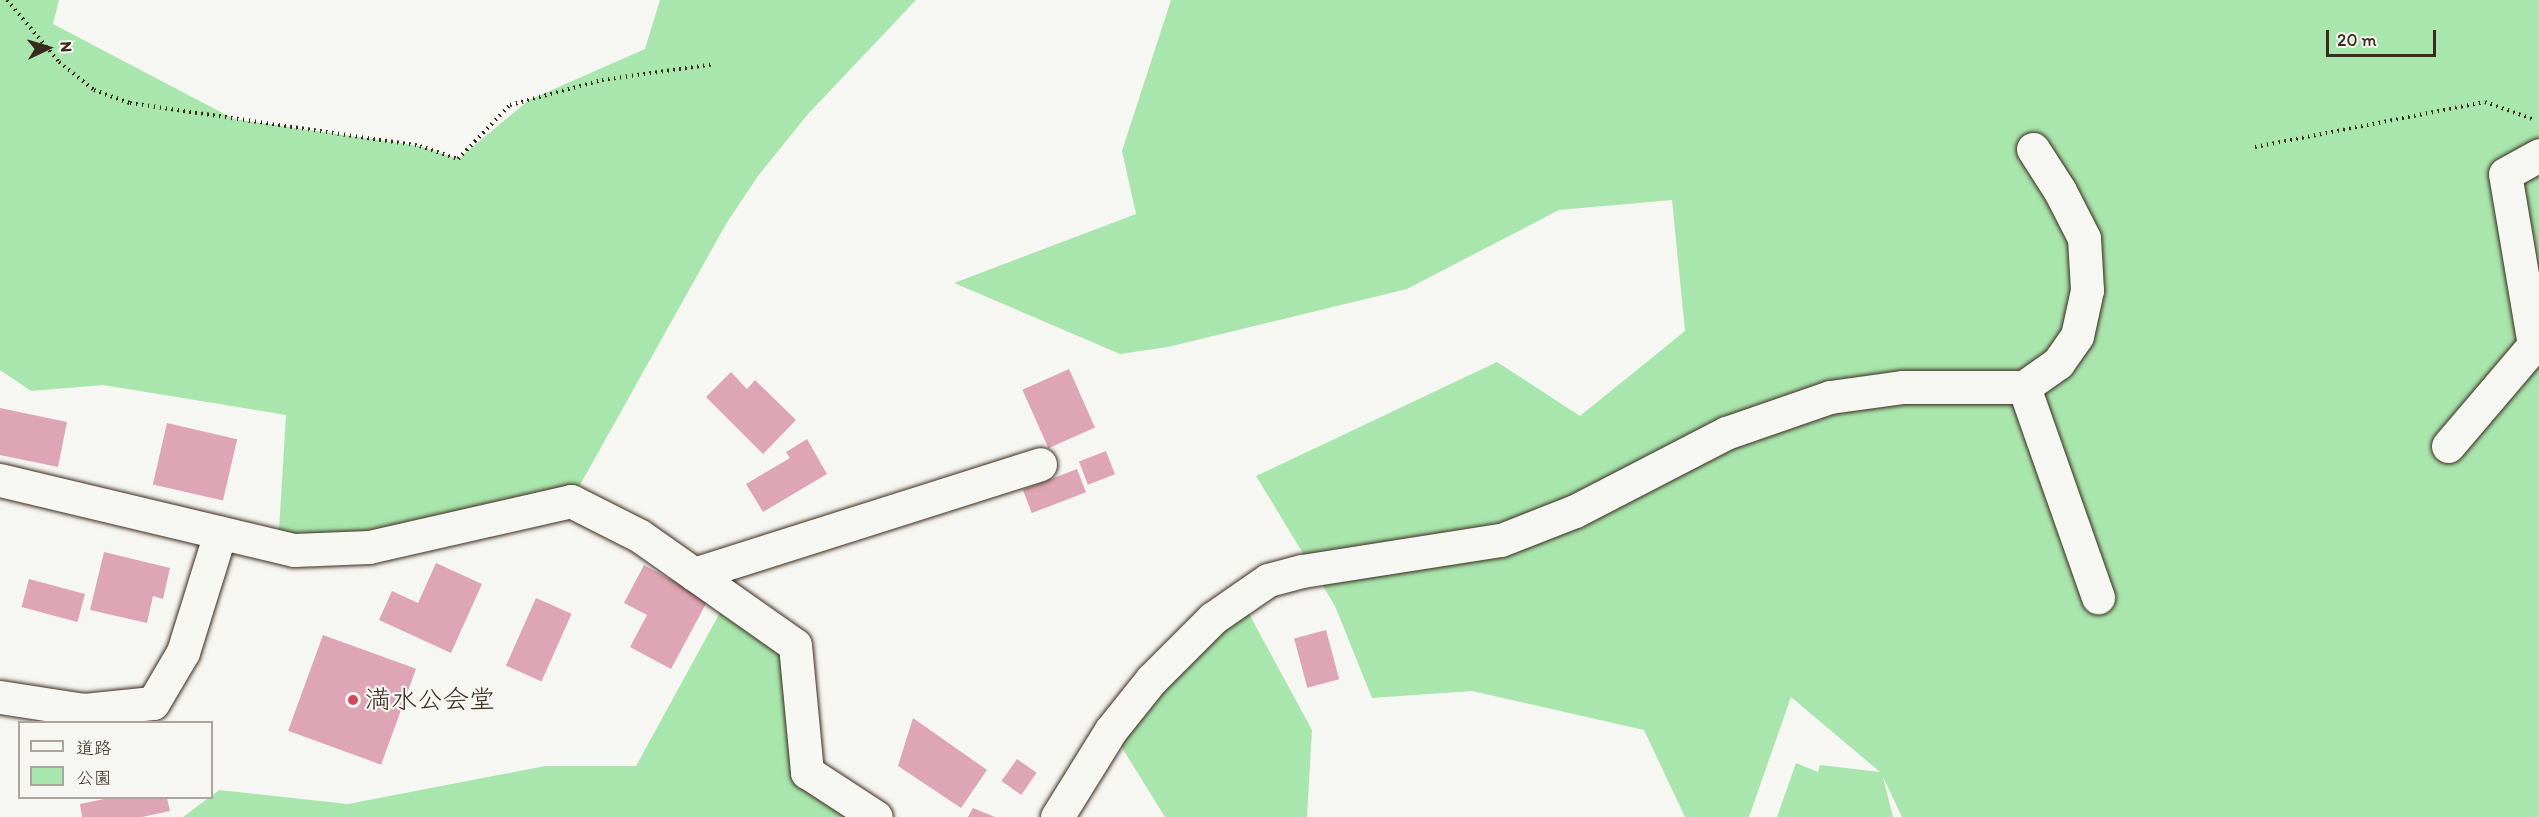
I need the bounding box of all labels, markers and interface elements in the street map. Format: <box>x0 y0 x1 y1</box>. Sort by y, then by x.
north arrow <box>18 18 78 78</box>
scale bar <box>2329 18 2438 56</box>
text: 20 m <box>2337 29 2377 51</box>
text: N <box>57 41 76 53</box>
place label: 満水公会堂 <box>365 684 495 716</box>
marker: 満水公会堂 <box>346 693 360 707</box>
legend <box>18 721 213 799</box>
text: 道路 <box>76 737 112 759</box>
text: 公園 <box>76 767 112 789</box>

